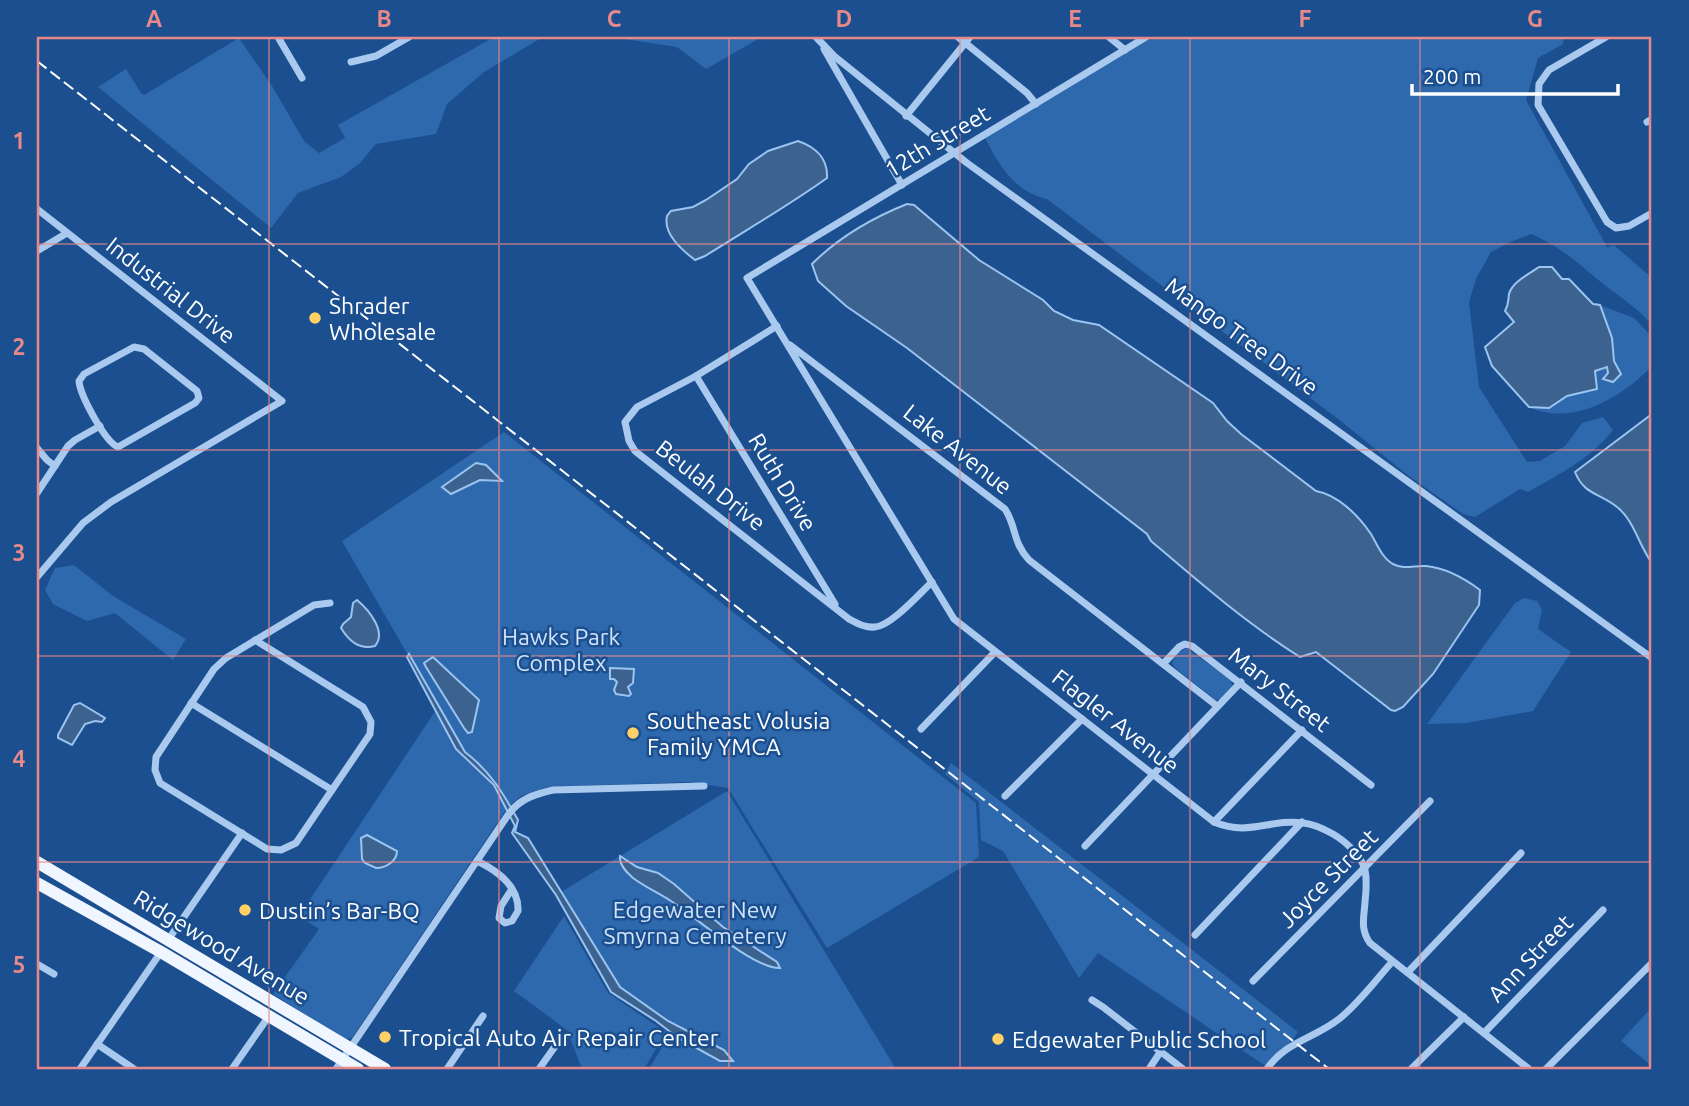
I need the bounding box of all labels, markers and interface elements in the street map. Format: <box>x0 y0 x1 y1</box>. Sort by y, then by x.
text: A <box>146 6 162 31</box>
text: B <box>376 6 392 31</box>
text: C <box>607 6 622 31</box>
text: D <box>836 6 852 31</box>
text: E <box>1068 6 1082 31</box>
text: F <box>1299 6 1312 31</box>
text: G <box>1527 6 1543 31</box>
scale bar <box>1412 52 1619 96</box>
text: 200 m <box>1423 64 1481 88</box>
street label: 12th Street <box>880 100 994 182</box>
text: 1 <box>13 128 25 153</box>
street label: Industrial Drive <box>102 232 240 348</box>
street label: Mango Tree Drive <box>1161 272 1323 400</box>
place label: Shrader Wholesale <box>329 293 436 344</box>
marker: Shrader Wholesale <box>307 310 323 326</box>
text: 2 <box>13 334 25 359</box>
street label: Lake Avenue <box>899 399 1017 499</box>
street label: Ruth Drive <box>744 429 822 535</box>
street label: Beulah Drive <box>652 435 770 535</box>
text: 3 <box>13 540 25 565</box>
park label: Hawks Park Complex <box>502 624 621 675</box>
street label: Mary Street <box>1224 642 1336 736</box>
street label: Flagler Avenue <box>1048 664 1184 778</box>
place label: Southeast Volusia Family YMCA <box>647 708 830 759</box>
marker: Southeast Volusia Family YMCA <box>625 725 641 741</box>
text: 4 <box>13 746 26 771</box>
street label: Joyce Street <box>1274 824 1382 932</box>
street label: Ridgewood Avenue <box>130 885 314 1009</box>
park label: Edgewater New Smyrna Cemetery <box>603 897 787 948</box>
place label: Dustin’s Bar-BQ <box>259 898 420 923</box>
marker: Dustin’s Bar-BQ <box>237 902 253 918</box>
street label: Ann Street <box>1483 910 1577 1006</box>
text: 5 <box>13 952 25 977</box>
place label: Tropical Auto Air Repair Center <box>399 1025 719 1050</box>
place label: Edgewater Public School <box>1012 1027 1266 1052</box>
marker: Tropical Auto Air Repair Center <box>377 1029 393 1045</box>
marker: Edgewater Public School <box>990 1031 1006 1047</box>

